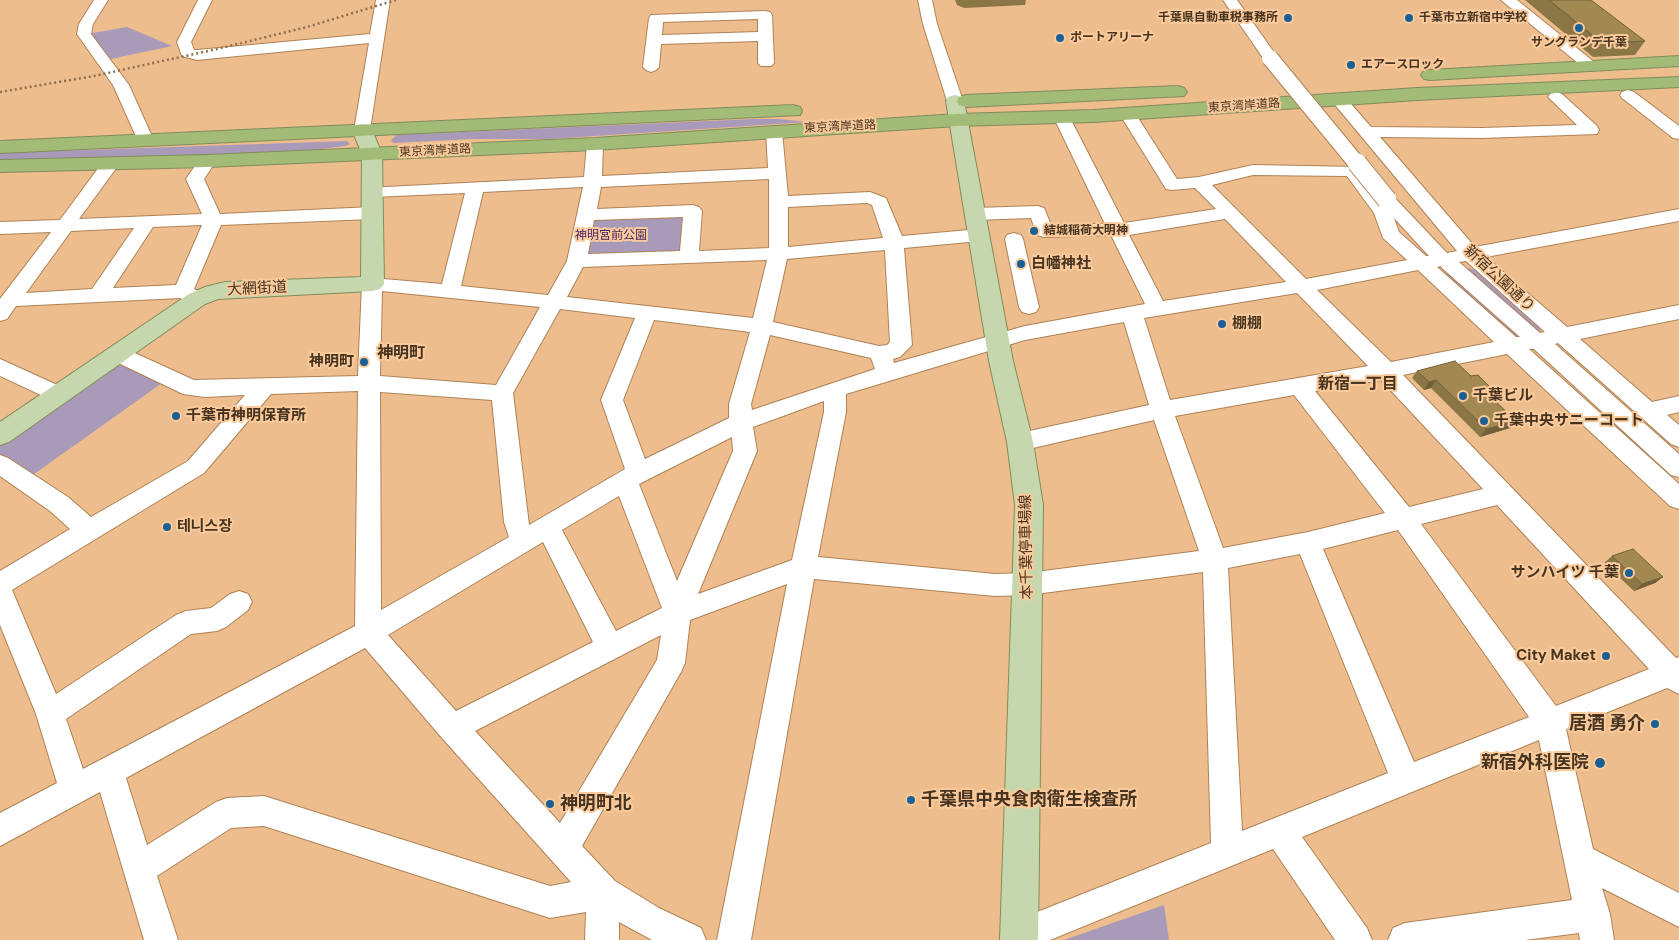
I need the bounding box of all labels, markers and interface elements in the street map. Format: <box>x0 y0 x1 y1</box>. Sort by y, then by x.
place label: 千葉県自動車税事務所 <box>1158 11 1278 25</box>
place label: 千葉市立新宿中学校 <box>1419 11 1527 25</box>
marker: 千葉県自動車税事務所 <box>1282 12 1294 24</box>
marker: 千葉市立新宿中学校 <box>1403 12 1415 24</box>
marker: サングランデ千葉 <box>1573 22 1585 34</box>
place label: ポートアリーナ <box>1070 31 1154 45</box>
marker: ポートアリーナ <box>1054 32 1066 44</box>
place label: サングランデ千葉 <box>1531 36 1627 50</box>
place label: エアースロック <box>1361 58 1444 72</box>
marker: エアースロック <box>1345 59 1357 71</box>
street label: 東京湾岸道路 <box>1208 96 1280 116</box>
street label: 東京湾岸道路 <box>804 118 876 136</box>
street label: 東京湾岸道路 <box>399 142 471 160</box>
place label: 結城稲荷大明神 <box>1044 224 1128 238</box>
marker: 結城稲荷大明神 <box>1028 225 1040 237</box>
park label: 神明宮前公園 <box>575 229 647 243</box>
street label: 新宿公園通り <box>1460 242 1538 316</box>
place label: 白幡神社 <box>1031 255 1091 273</box>
marker: 白幡神社 <box>1015 258 1027 270</box>
street label: 大網街道 <box>227 278 287 300</box>
place label: 棚棚 <box>1232 315 1262 333</box>
marker: 棚棚 <box>1216 318 1228 330</box>
district label: 神明町 <box>377 344 425 364</box>
place label: 神明町 <box>309 353 354 371</box>
marker: 神明町 <box>358 356 370 368</box>
district label: 新宿一丁目 <box>1318 375 1398 395</box>
place label: 千葉ビル <box>1473 387 1533 405</box>
marker: 千葉ビル <box>1457 390 1469 402</box>
place label: 千葉市神明保育所 <box>186 407 306 425</box>
marker: 千葉市神明保育所 <box>170 410 182 422</box>
place label: 千葉中央サニーコート <box>1494 412 1644 430</box>
marker: 千葉中央サニーコート <box>1478 415 1490 427</box>
street label: 本千葉停車場線 <box>1017 494 1037 600</box>
place label: 테니스장 <box>177 518 232 536</box>
marker: 테니스장 <box>161 521 173 533</box>
place label: サンハイツ 千葉 <box>1510 564 1619 582</box>
marker: サンハイツ 千葉 <box>1623 567 1635 579</box>
place label: City Maket <box>1516 647 1596 665</box>
marker: City Maket <box>1600 650 1612 662</box>
place label: 居酒 勇介 <box>1569 713 1645 735</box>
marker: 居酒 勇介 <box>1649 718 1661 730</box>
place label: 新宿外科医院 <box>1481 752 1589 774</box>
marker: 新宿外科医院 <box>1593 756 1607 770</box>
place label: 千葉県中央食肉衛生検査所 <box>921 789 1137 811</box>
place label: 神明町北 <box>560 793 632 815</box>
marker: 千葉県中央食肉衛生検査所 <box>905 794 917 806</box>
marker: 神明町北 <box>544 798 556 810</box>

